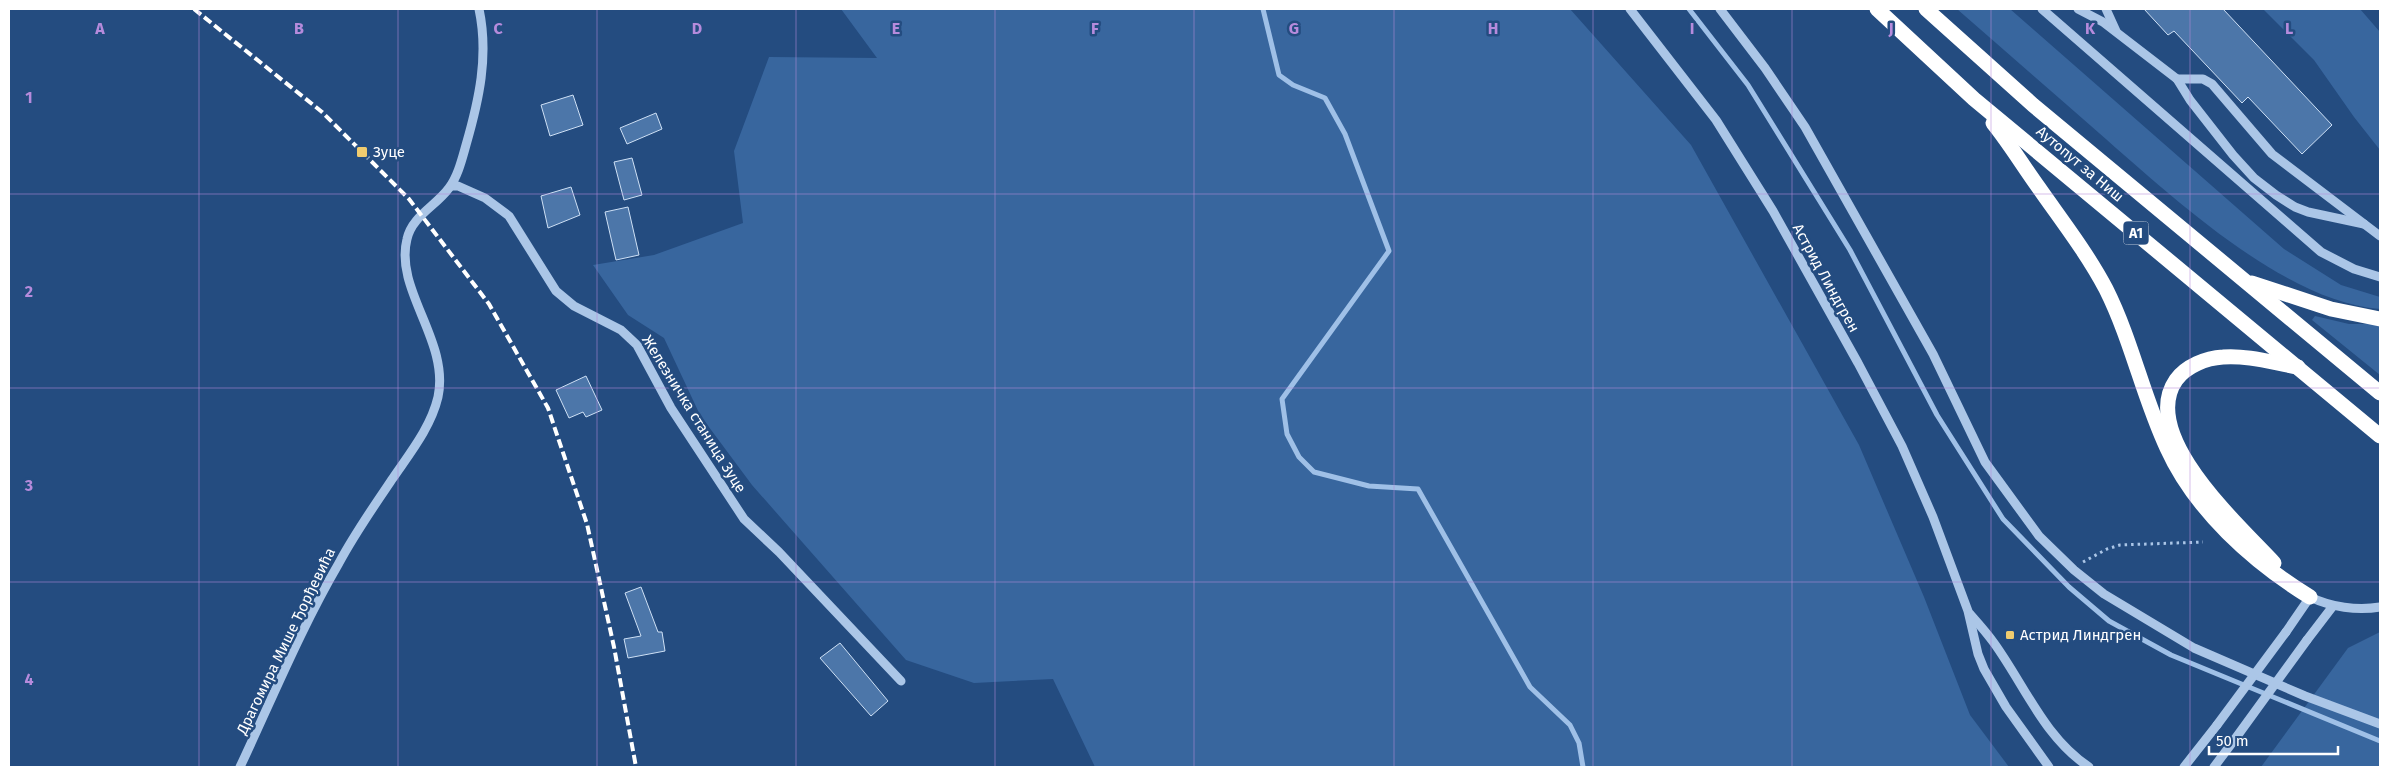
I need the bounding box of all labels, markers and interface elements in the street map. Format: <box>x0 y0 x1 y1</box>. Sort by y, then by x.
text: A <box>94 19 105 38</box>
text: B <box>294 19 304 38</box>
text: C <box>493 19 503 38</box>
text: D <box>692 19 702 38</box>
text: E <box>892 19 900 38</box>
text: F <box>1091 19 1099 38</box>
text: G <box>1289 19 1299 38</box>
text: H <box>1488 19 1498 38</box>
text: I <box>1690 19 1694 38</box>
text: J <box>1887 19 1894 38</box>
text: K <box>2085 19 2096 38</box>
text: L <box>2285 19 2293 38</box>
text: 1 <box>25 88 33 107</box>
street label: Аутопут за Ниш <box>2033 122 2127 206</box>
place label: Зуце <box>373 143 405 161</box>
marker: Зуце <box>355 145 369 159</box>
street label: Астрид Линдгрен <box>1789 221 1863 335</box>
road number: A1 <box>2124 222 2148 244</box>
text: 2 <box>25 282 33 301</box>
street label: Железничка станица Зуце <box>638 332 750 496</box>
text: 3 <box>24 476 33 495</box>
street label: Драгомира Мише Ђорђевића <box>232 545 339 738</box>
place label: Астрид Линдгрен <box>2020 626 2141 644</box>
marker: Астрид Линдгрен <box>2004 629 2016 641</box>
text: 4 <box>24 670 34 689</box>
scale bar <box>2209 724 2338 756</box>
text: 50 m <box>2216 732 2249 750</box>

